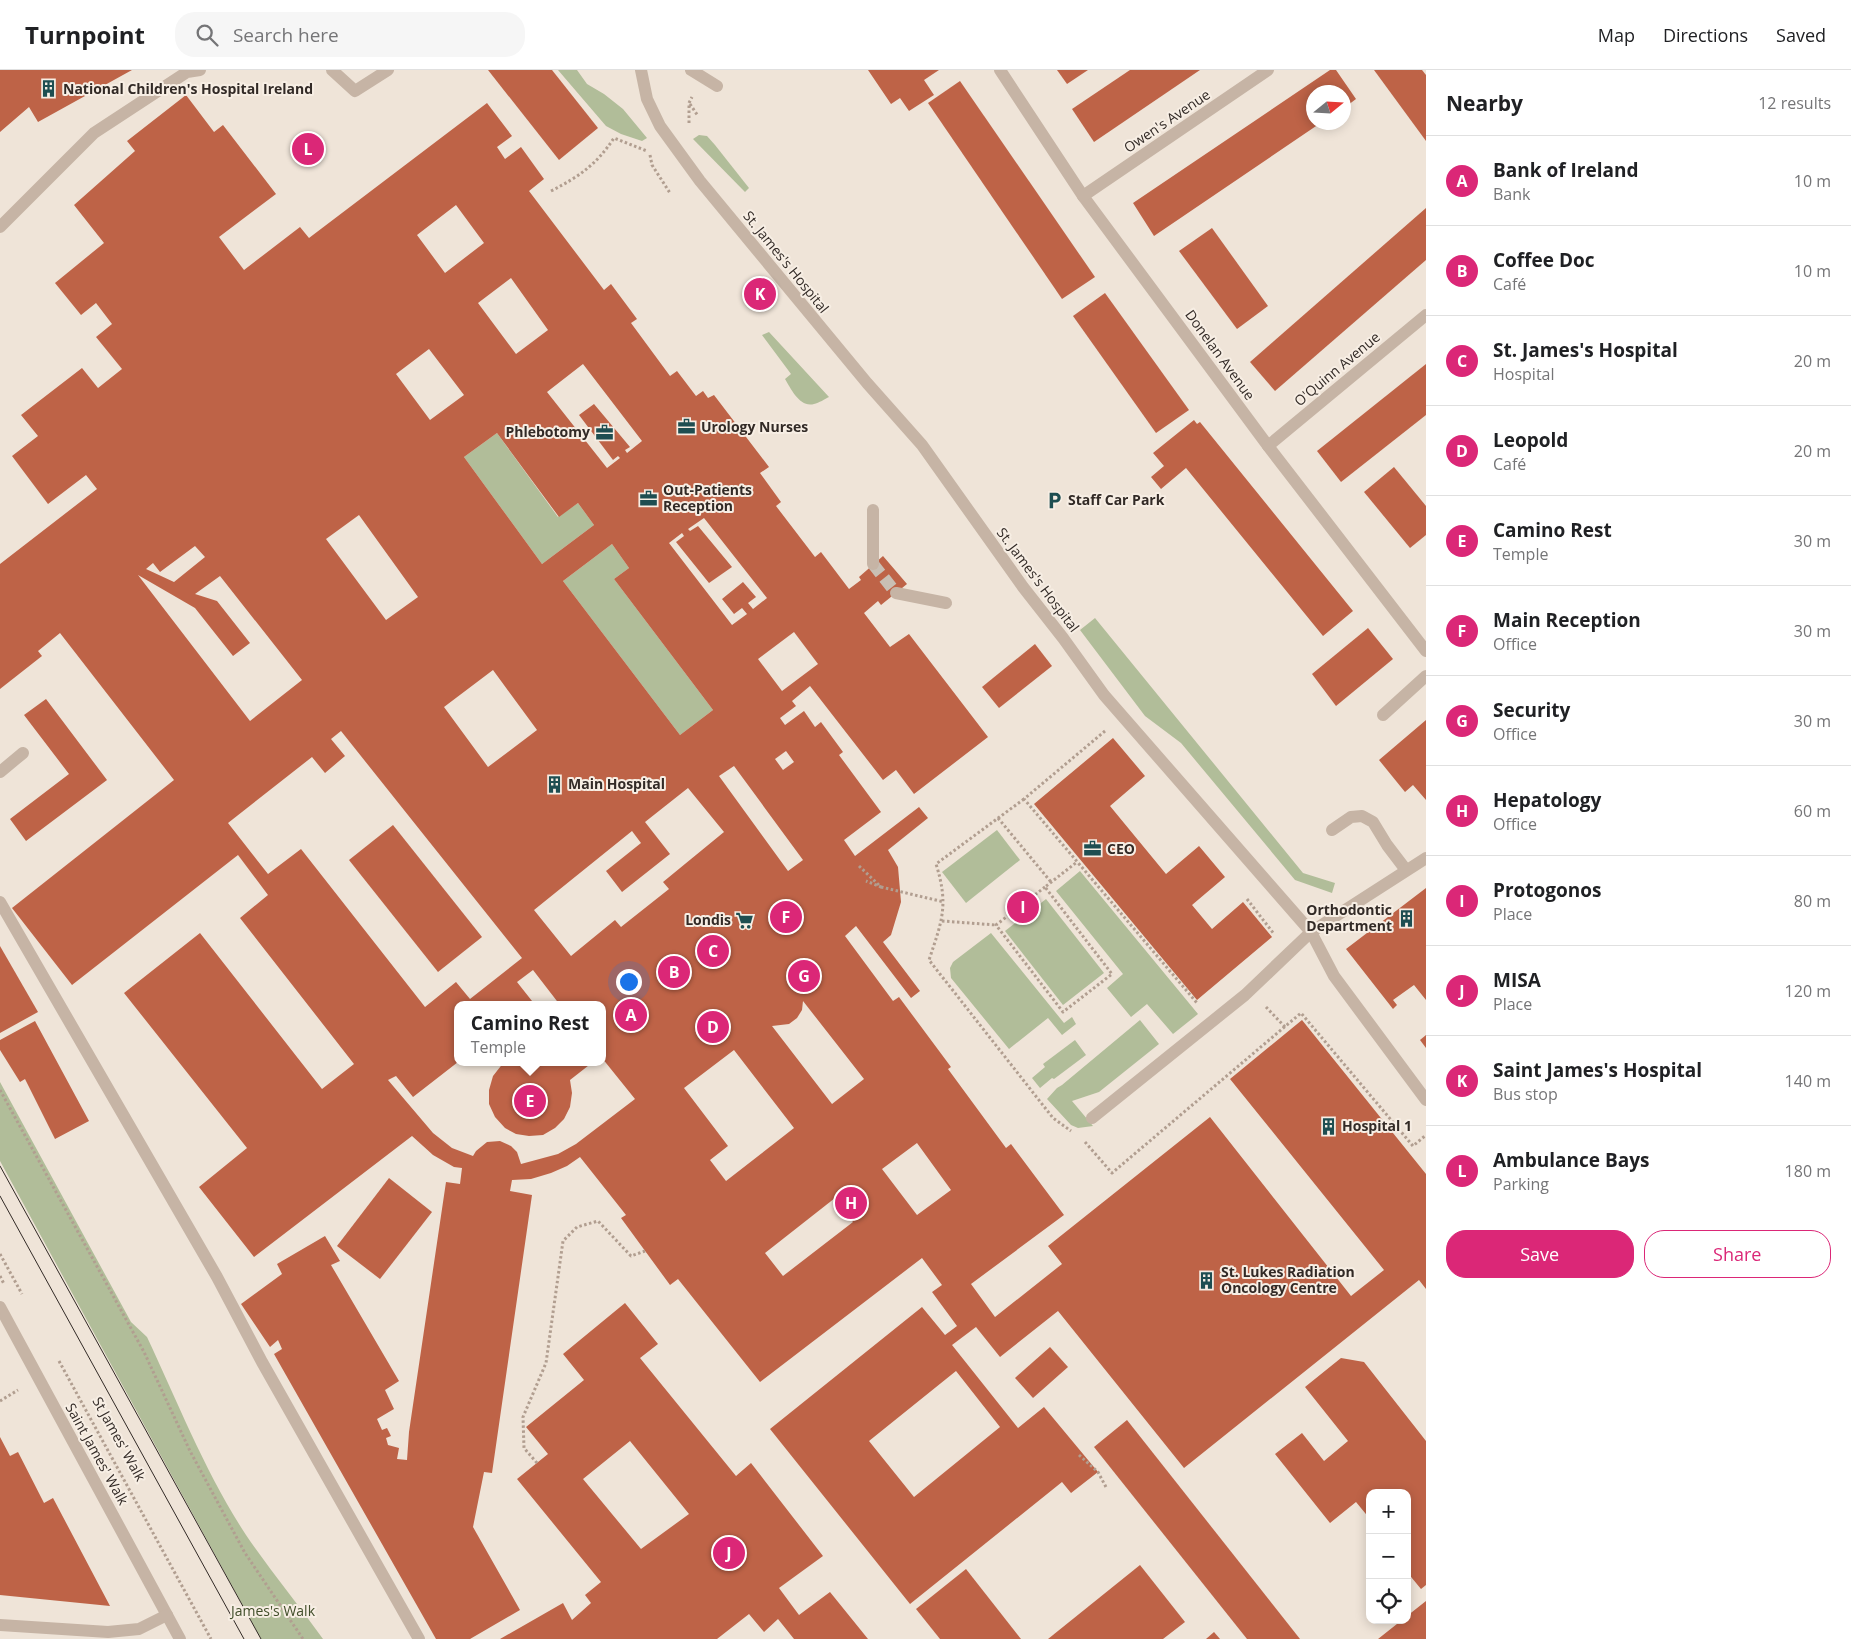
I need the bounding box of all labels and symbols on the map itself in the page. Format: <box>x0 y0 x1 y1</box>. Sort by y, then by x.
building icon: National Children's Hospital Ireland <box>39 79 59 99</box>
place label: National Children's Hospital Ireland <box>63 79 313 98</box>
street label: Owen's Avenue <box>1120 85 1214 157</box>
north arrow <box>1306 85 1351 130</box>
pin: L <box>292 130 324 168</box>
street label: St. James's Hospital <box>739 207 833 317</box>
pin: K <box>744 275 776 313</box>
street label: Donelan Avenue <box>1181 306 1260 404</box>
street label: O'Quinn Avenue <box>1290 327 1384 410</box>
office icon: Urology Nurses <box>677 417 697 437</box>
place label: Urology Nurses <box>701 417 808 436</box>
place label: Phlebotomy <box>505 422 590 441</box>
office icon: Phlebotomy <box>594 422 614 442</box>
place label: Out-Patients Reception <box>663 480 752 515</box>
office icon: Out-Patients Reception <box>639 488 659 508</box>
parking icon: Staff Car Park <box>1044 490 1064 510</box>
place label: Staff Car Park <box>1068 490 1165 509</box>
street label: St. James's Hospital <box>993 524 1084 636</box>
building icon: Main Hospital <box>544 774 564 794</box>
place label: Main Hospital <box>568 774 665 793</box>
office icon: CEO <box>1083 839 1103 859</box>
place label: CEO <box>1107 839 1135 858</box>
pin: I <box>1007 888 1039 926</box>
pin: F <box>770 898 802 936</box>
place label: Orthodontic Department <box>1306 900 1392 935</box>
building icon: Orthodontic Department <box>1396 908 1416 928</box>
place label: Londis <box>685 910 731 929</box>
supermarket icon: Londis <box>735 910 755 930</box>
pin: C <box>697 932 729 970</box>
pin: B <box>658 953 690 991</box>
pin: G <box>788 957 820 995</box>
your location <box>616 969 642 995</box>
pin: A <box>615 996 647 1034</box>
pin: D <box>697 1008 729 1046</box>
pin: E <box>514 1082 546 1120</box>
building icon: Hospital 1 <box>1318 1116 1338 1136</box>
place label: Hospital 1 <box>1342 1116 1412 1135</box>
pin: H <box>835 1184 867 1222</box>
place label: St. Lukes Radiation Oncology Centre <box>1221 1262 1355 1297</box>
building icon: St. Lukes Radiation Oncology Centre <box>1197 1270 1217 1290</box>
street label: St James' Walk <box>88 1393 151 1485</box>
street label: Saint James' Walk <box>62 1399 134 1509</box>
pin: J <box>713 1534 745 1572</box>
park label: James's Walk <box>229 1601 316 1620</box>

